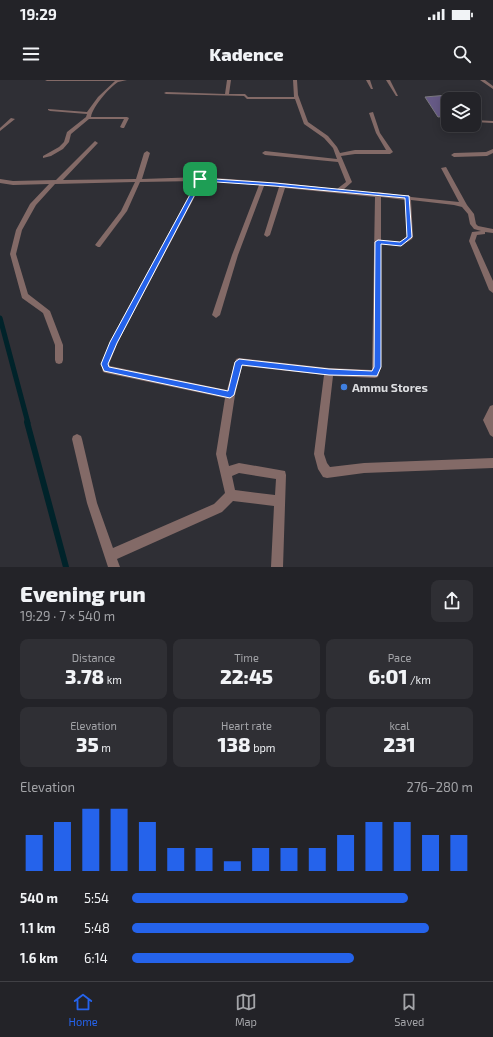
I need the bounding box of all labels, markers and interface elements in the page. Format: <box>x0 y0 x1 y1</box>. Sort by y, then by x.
text: 19:29 <box>20 5 57 23</box>
icon: menu <box>20 43 42 65</box>
text: Kadence <box>209 43 284 65</box>
icon: search <box>451 43 473 65</box>
map controls <box>441 92 481 132</box>
button: layers <box>441 92 481 132</box>
pin <box>183 162 217 196</box>
icon: arrive <box>189 168 211 190</box>
place label: Ammu Stores <box>352 380 428 394</box>
marker: Ammu Stores <box>339 382 349 392</box>
text: Evening run <box>20 580 146 606</box>
button: share <box>431 580 473 622</box>
text: 19:29 · 7 × 540 m <box>20 608 115 624</box>
text: Distance <box>72 651 115 664</box>
text: Time <box>234 651 259 664</box>
text: Pace <box>388 651 411 664</box>
text: 3.78 <box>65 664 104 688</box>
text: 22:45 <box>220 664 273 688</box>
text: 6:01 <box>368 664 407 688</box>
text: km <box>104 673 122 686</box>
text: /km <box>407 673 431 686</box>
text: Elevation <box>70 719 117 732</box>
text: Heart rate <box>221 719 272 732</box>
text: kcal <box>389 719 410 732</box>
text: 35 <box>76 732 99 756</box>
text: 138 <box>218 732 251 756</box>
text: 231 <box>383 732 416 756</box>
text: m <box>99 741 111 754</box>
text: bpm <box>251 741 275 754</box>
text: Elevation <box>20 779 75 795</box>
text: 276–280 m <box>407 779 473 795</box>
text: 540 m <box>20 890 58 906</box>
text: 5:54 <box>84 890 109 906</box>
text: 1.1 km <box>20 920 55 936</box>
text: 5:48 <box>84 920 110 936</box>
text: 1.6 km <box>20 950 58 966</box>
text: 6:14 <box>84 950 108 966</box>
tab: Home <box>69 991 98 1028</box>
tab: Map <box>235 991 257 1028</box>
tab: Saved <box>394 991 424 1028</box>

